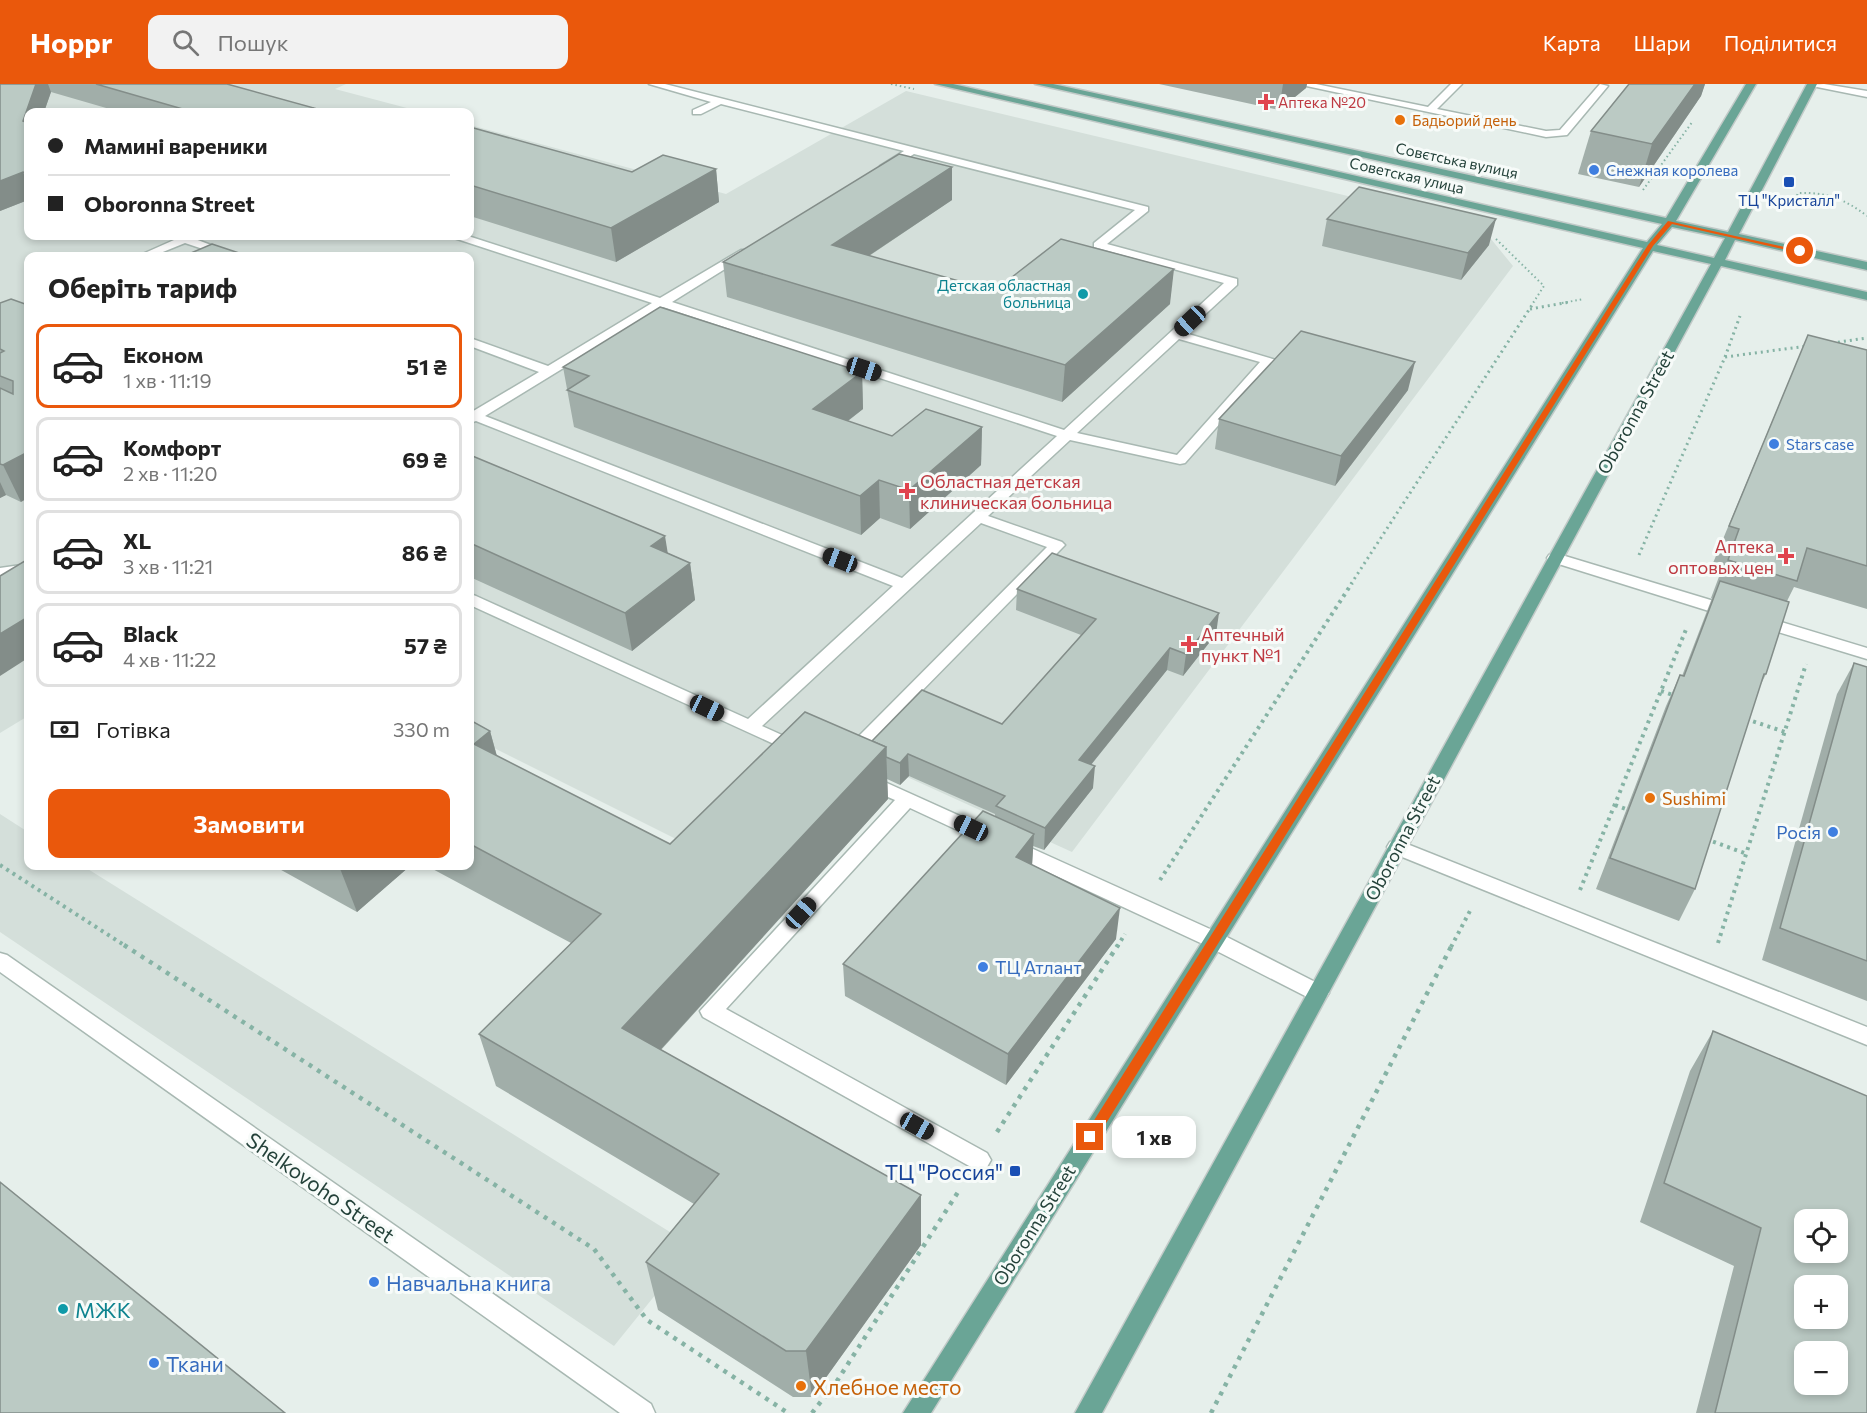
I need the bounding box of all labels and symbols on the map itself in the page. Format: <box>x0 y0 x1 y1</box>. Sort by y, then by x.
place label: Аптека №20 <box>1278 93 1366 111</box>
marker: Аптека №20 <box>1259 95 1273 109</box>
place label: Бадьорий день <box>1412 111 1517 129</box>
marker: Бадьорий день <box>1393 113 1407 127</box>
street label: Совєтська вулиця <box>1394 138 1520 182</box>
street label: Советская улица <box>1348 153 1466 197</box>
place label: Снежная королева <box>1606 161 1738 179</box>
marker: Снежная королева <box>1587 163 1601 177</box>
marker: ТЦ "Кристалл" <box>1782 175 1796 189</box>
place label: ТЦ "Кристалл" <box>1738 191 1840 209</box>
route start <box>1786 237 1813 264</box>
place label: Детская областная больница <box>937 276 1071 311</box>
marker: Детская областная больница <box>1076 287 1090 301</box>
car <box>1171 302 1209 340</box>
street label: Oboronna Street <box>1592 346 1678 478</box>
car <box>844 355 884 383</box>
place label: Stars case <box>1786 435 1854 453</box>
marker: Stars case <box>1767 437 1781 451</box>
place label: Областная детская клиническая больница <box>920 470 1112 513</box>
marker: Областная детская клиническая больница <box>898 482 916 500</box>
place label: Аптека оптовых цен <box>1668 535 1774 578</box>
car <box>820 545 860 575</box>
marker: Аптека оптовых цен <box>1779 549 1793 563</box>
place label: Аптечный пункт №1 <box>1201 623 1285 666</box>
marker: Аптечный пункт №1 <box>1182 637 1196 651</box>
car <box>687 692 727 724</box>
street label: Oboronna Street <box>1360 772 1444 904</box>
place label: Sushimi <box>1662 787 1726 809</box>
marker: Sushimi <box>1643 791 1657 805</box>
car <box>951 812 991 844</box>
place label: Росія <box>1776 821 1821 843</box>
marker: Росія <box>1826 825 1840 839</box>
car <box>782 894 820 932</box>
place label: ТЦ Атлант <box>995 956 1082 978</box>
marker: ТЦ Атлант <box>976 960 990 974</box>
car <box>897 1109 937 1143</box>
callout: 1 хв <box>1111 1116 1195 1158</box>
route end <box>1076 1123 1103 1150</box>
street label: Shelkovoho Street <box>242 1127 400 1247</box>
place label: ТЦ "Россия" <box>885 1159 1003 1184</box>
street label: Oboronna Street <box>988 1161 1080 1289</box>
marker: ТЦ "Россия" <box>1008 1164 1022 1178</box>
place label: Навчальна книга <box>386 1270 551 1295</box>
marker: Навчальна книга <box>367 1275 381 1289</box>
place label: МЖК <box>75 1297 131 1322</box>
marker: МЖК <box>56 1302 70 1316</box>
place label: Ткани <box>166 1351 224 1376</box>
marker: Ткани <box>147 1356 161 1370</box>
place label: Хлебное место <box>813 1374 961 1399</box>
marker: Хлебное место <box>794 1379 808 1393</box>

